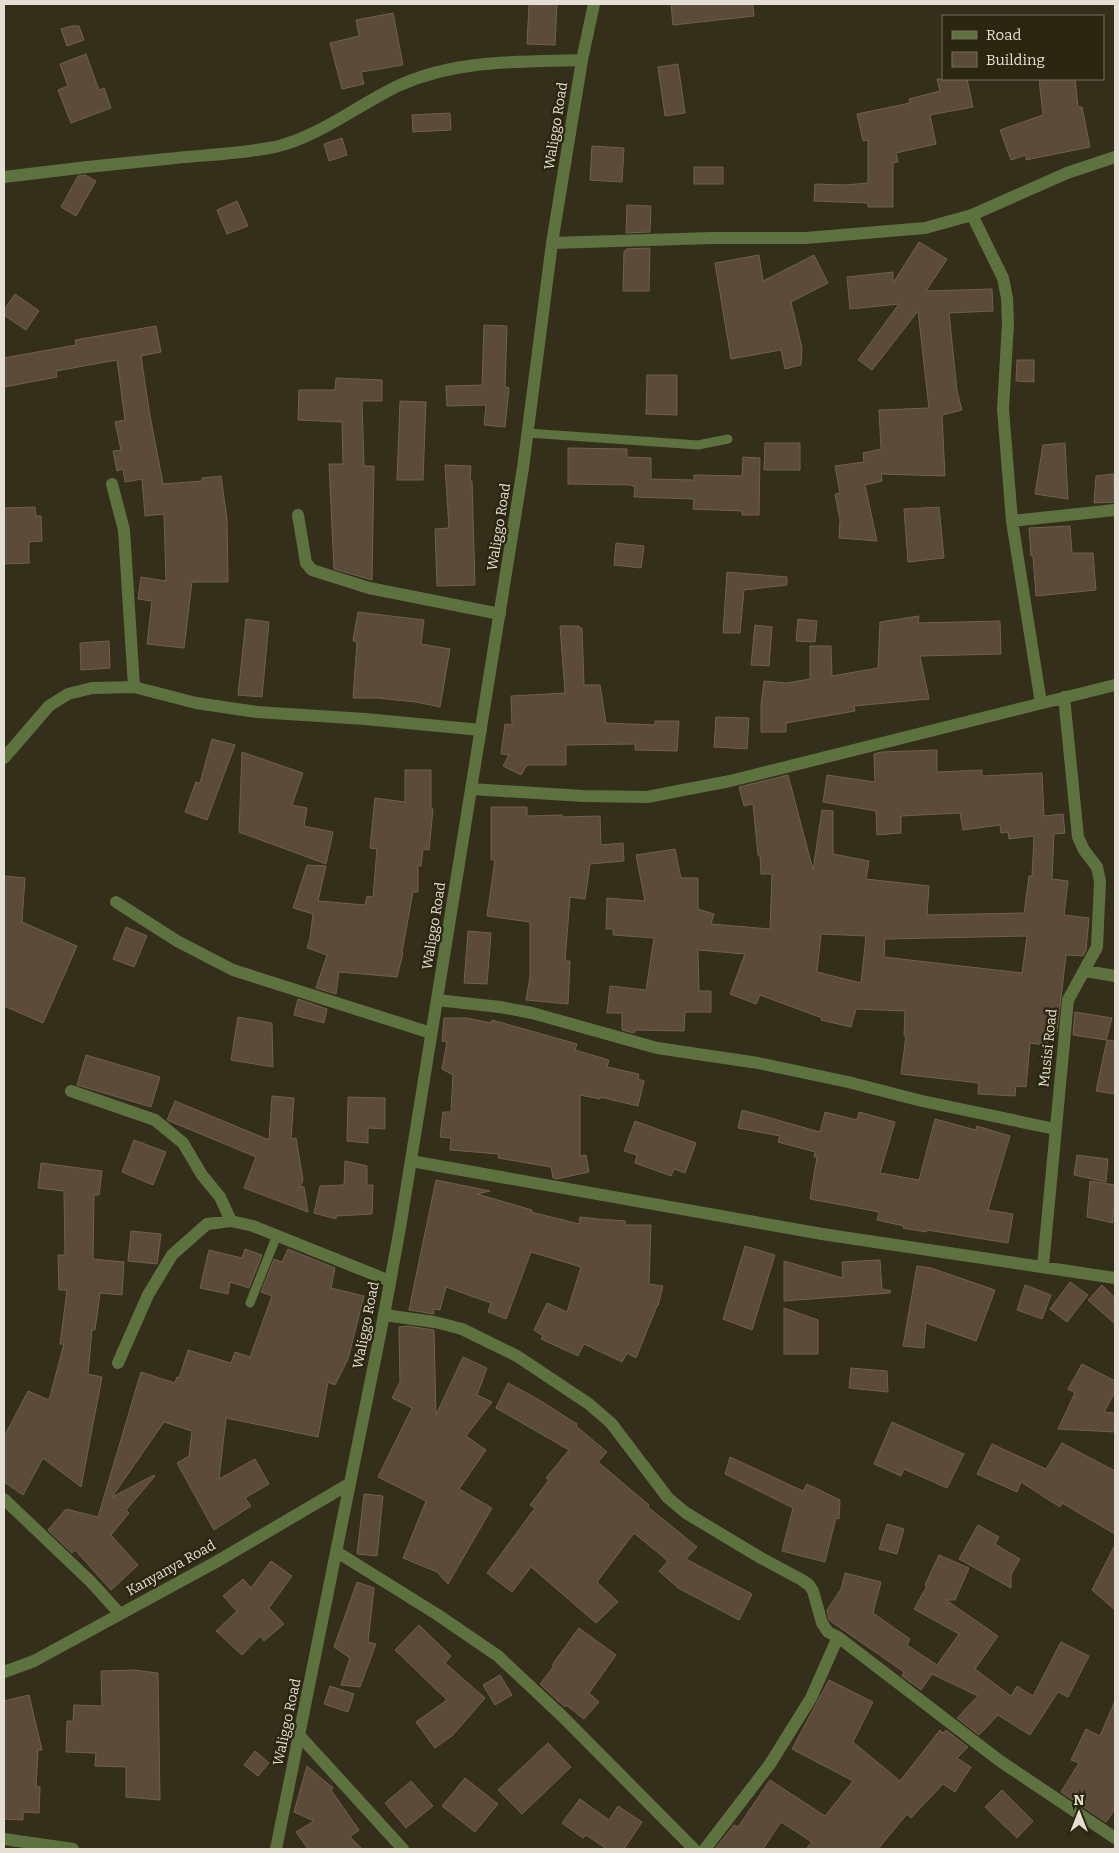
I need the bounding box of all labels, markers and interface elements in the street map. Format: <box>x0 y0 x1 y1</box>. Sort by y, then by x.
legend <box>942 15 1104 80</box>
text: Road <box>986 26 1021 44</box>
text: Building <box>986 51 1045 69</box>
street label: Waliggo Road <box>541 81 571 171</box>
street label: Waliggo Road <box>484 482 514 572</box>
street label: Waliggo Road <box>419 881 449 971</box>
street label: Musisi Road <box>1035 1008 1061 1088</box>
street label: Waliggo Road <box>349 1280 383 1370</box>
street label: Kanyanya Road <box>124 1537 218 1599</box>
street label: Waliggo Road <box>270 1677 304 1767</box>
north arrow <box>1054 1788 1104 1838</box>
text: N <box>1074 1792 1085 1809</box>

